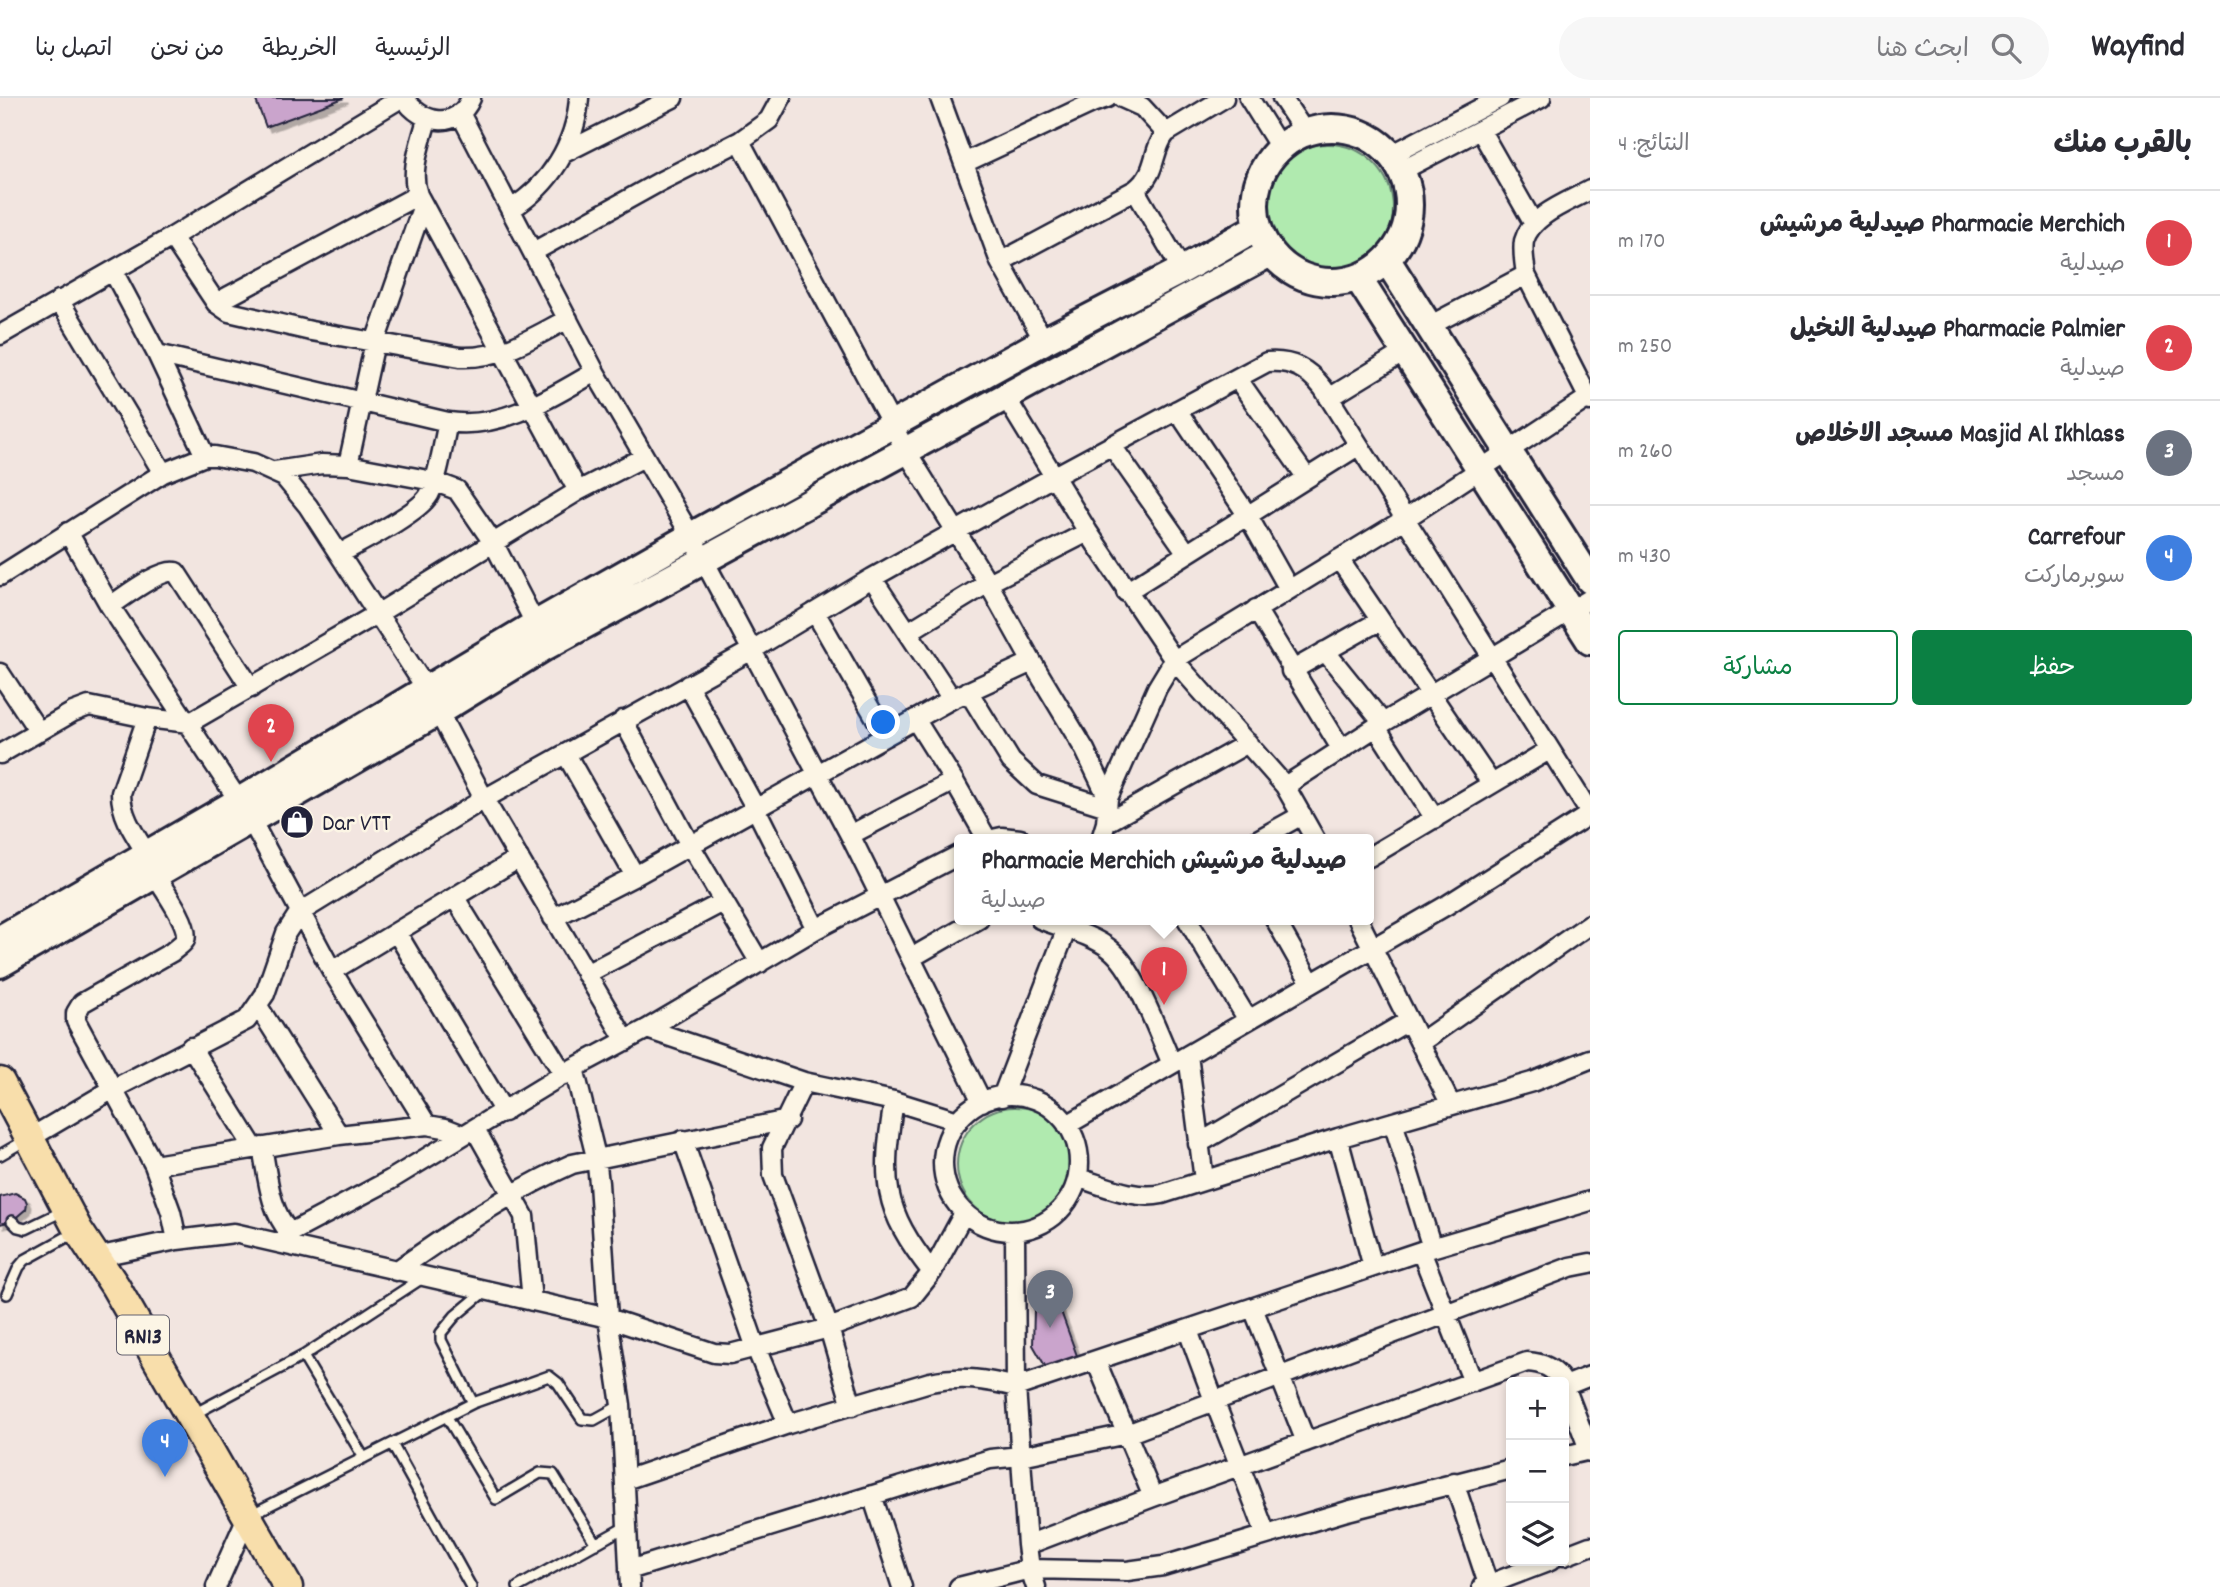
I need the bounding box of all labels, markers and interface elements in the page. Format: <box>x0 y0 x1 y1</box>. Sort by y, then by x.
search box <box>1559 17 2049 80</box>
text: Wayfind <box>2091 25 2185 72</box>
icon: search <box>1987 29 2025 67</box>
text: ابحث هنا <box>1876 32 1969 69</box>
text: اتصل بنا <box>35 33 112 67</box>
text: من نحن <box>150 33 224 67</box>
text: الخريطة <box>262 33 337 67</box>
text: الرئيسية <box>375 33 451 67</box>
text: بالقرب منك <box>2054 125 2192 168</box>
text: النتائج: 4 <box>1618 129 1690 162</box>
text: Pharmacie Merchich صيدلية مرشيش <box>1760 207 2125 244</box>
text: 170 m <box>1618 226 1665 259</box>
text: 1 <box>2166 226 2172 259</box>
text: صيدلية <box>2060 249 2125 282</box>
text: Pharmacie Palmier صيدلية النخيل <box>1790 312 2125 349</box>
text: 250 m <box>1618 331 1672 364</box>
text: 2 <box>2164 331 2174 364</box>
text: صيدلية <box>2060 354 2125 387</box>
text: Masjid Al Ikhlass مسجد الاخلاص <box>1795 417 2125 454</box>
text: 260 m <box>1618 436 1673 469</box>
text: 3 <box>2164 436 2174 469</box>
text: مسجد <box>2066 459 2125 492</box>
text: Carrefour <box>2028 520 2125 557</box>
text: 430 m <box>1618 541 1671 574</box>
text: 4 <box>2164 541 2174 574</box>
text: سوبرماركت <box>2024 561 2125 594</box>
button: مشاركة <box>1618 630 1898 705</box>
button: حفظ <box>1912 630 2192 705</box>
pin: 2 <box>248 704 294 762</box>
your location <box>866 705 900 739</box>
shop icon: Dar VTT <box>278 803 316 841</box>
place label: Dar VTT <box>322 808 391 842</box>
popup <box>954 834 1374 925</box>
text: Pharmacie Merchich صيدلية مرشيش <box>981 844 1347 881</box>
text: صيدلية <box>981 886 1046 919</box>
pin: 1 <box>1141 947 1187 1005</box>
pin: 3 <box>1027 1270 1073 1328</box>
road number: RN13 <box>117 1316 169 1354</box>
map controls <box>1506 1377 1569 1566</box>
button: + <box>1506 1377 1569 1440</box>
pin: 4 <box>142 1419 188 1477</box>
button: − <box>1506 1440 1569 1503</box>
button: layers <box>1506 1503 1569 1566</box>

